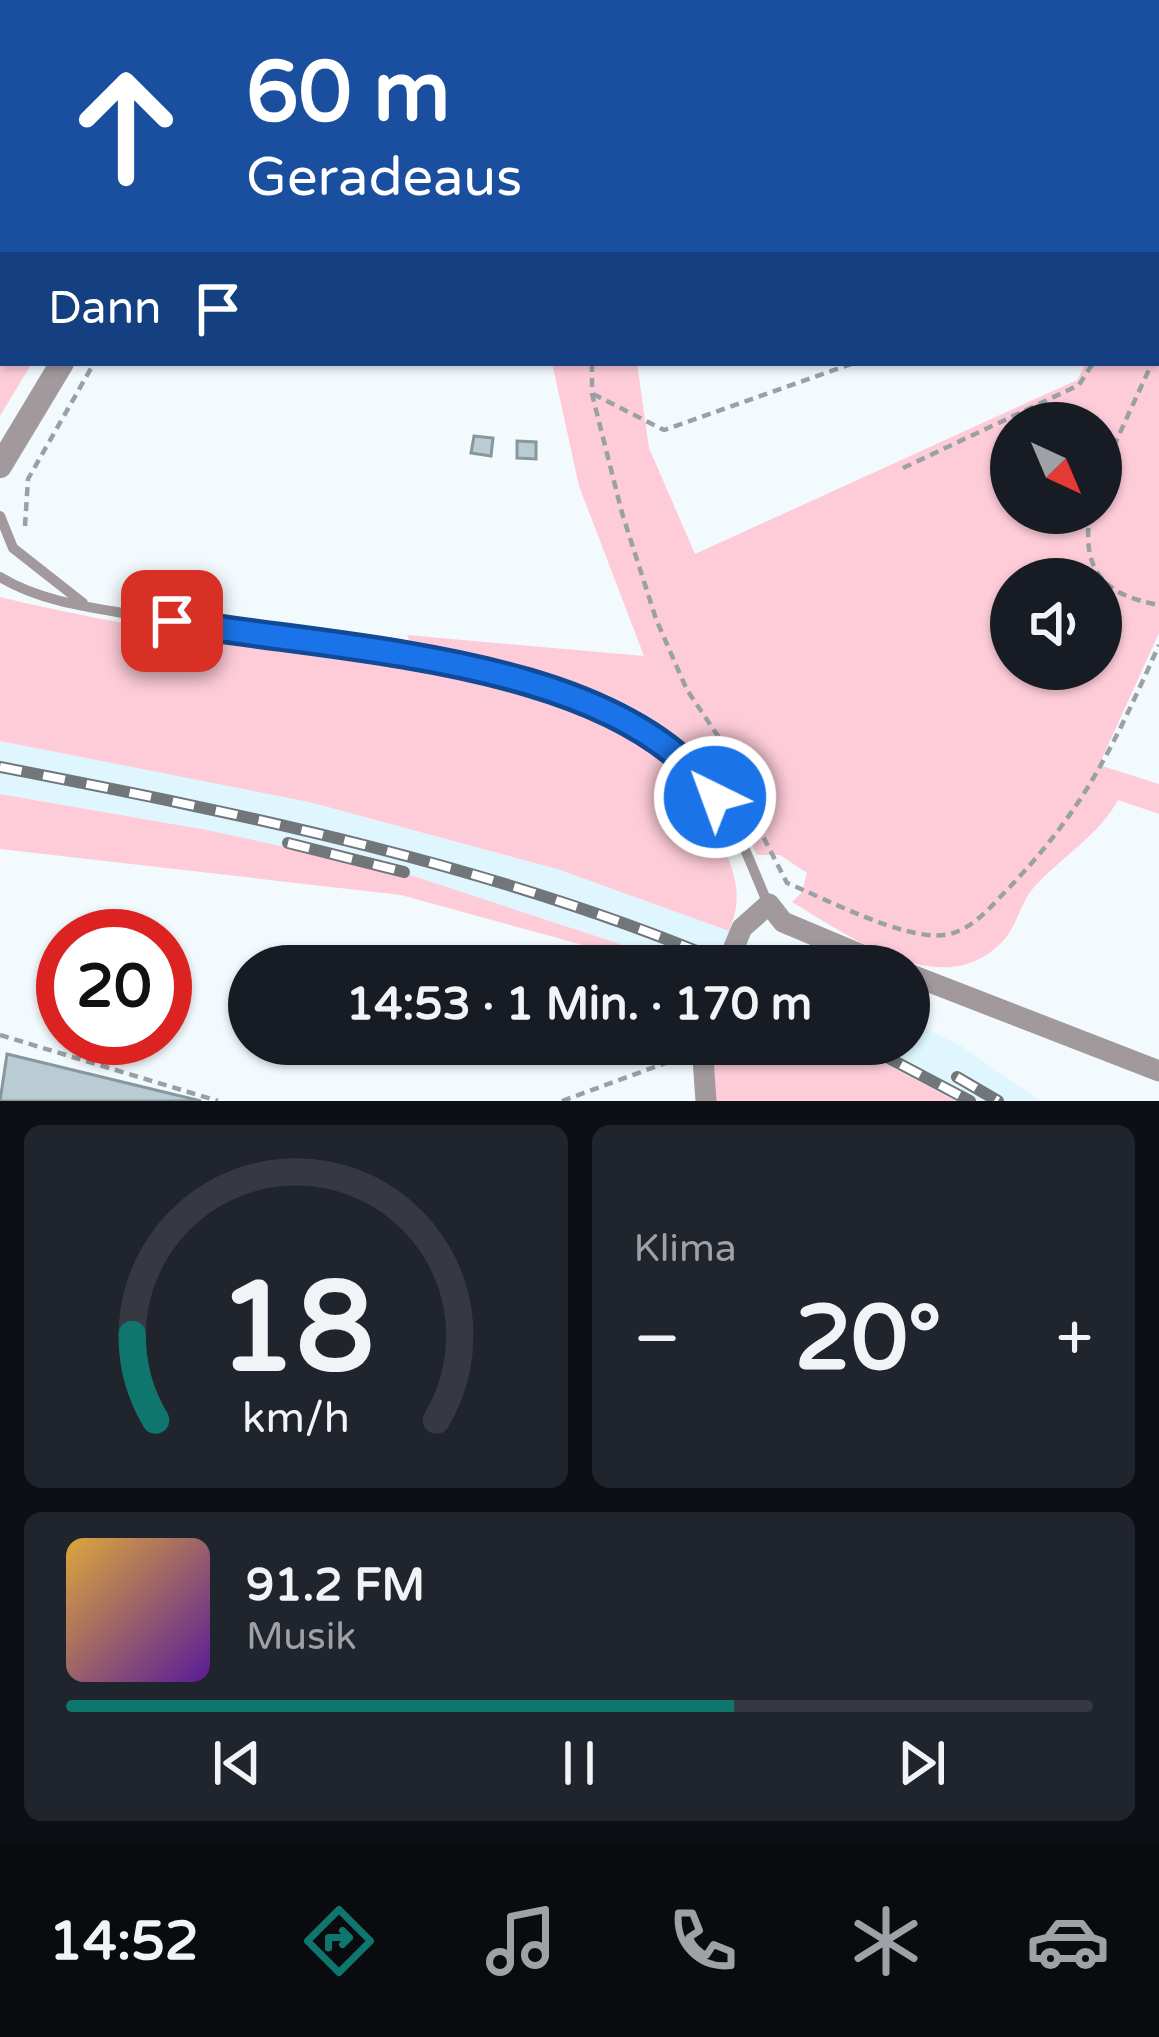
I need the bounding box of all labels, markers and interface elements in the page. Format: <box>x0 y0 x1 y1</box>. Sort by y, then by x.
text: 60 m <box>246 43 450 144</box>
icon: ahead <box>48 48 204 204</box>
text: Geradeaus <box>246 145 522 210</box>
icon: arrive <box>185 276 251 342</box>
text: Dann <box>48 282 161 336</box>
north arrow <box>990 402 1122 534</box>
map controls <box>990 402 1122 690</box>
button: sound <box>990 558 1122 690</box>
pin <box>121 570 223 672</box>
icon: arrive <box>139 588 205 654</box>
position arrow <box>652 734 778 860</box>
speed limit sign: 20 <box>36 909 192 1065</box>
text: 14:53 · 1 Min. · 170 m <box>346 978 812 1032</box>
text: Klima <box>634 1225 737 1272</box>
text: 18 <box>217 1254 374 1405</box>
text: 20° <box>795 1285 942 1394</box>
text: − <box>634 1299 681 1379</box>
text: + <box>1056 1299 1093 1379</box>
text: km/h <box>242 1392 350 1443</box>
text: 91.2 FM <box>246 1559 425 1613</box>
text: Musik <box>246 1613 357 1660</box>
icon: previous <box>204 1730 270 1796</box>
icon: pause <box>546 1730 612 1796</box>
icon: next <box>889 1730 955 1796</box>
icon: directions <box>297 1899 381 1983</box>
icon: music <box>479 1899 563 1983</box>
icon: phone <box>661 1899 745 1983</box>
icon: climate <box>844 1899 928 1983</box>
icon: car <box>1026 1899 1110 1983</box>
text: 14:52 <box>49 1909 199 1974</box>

